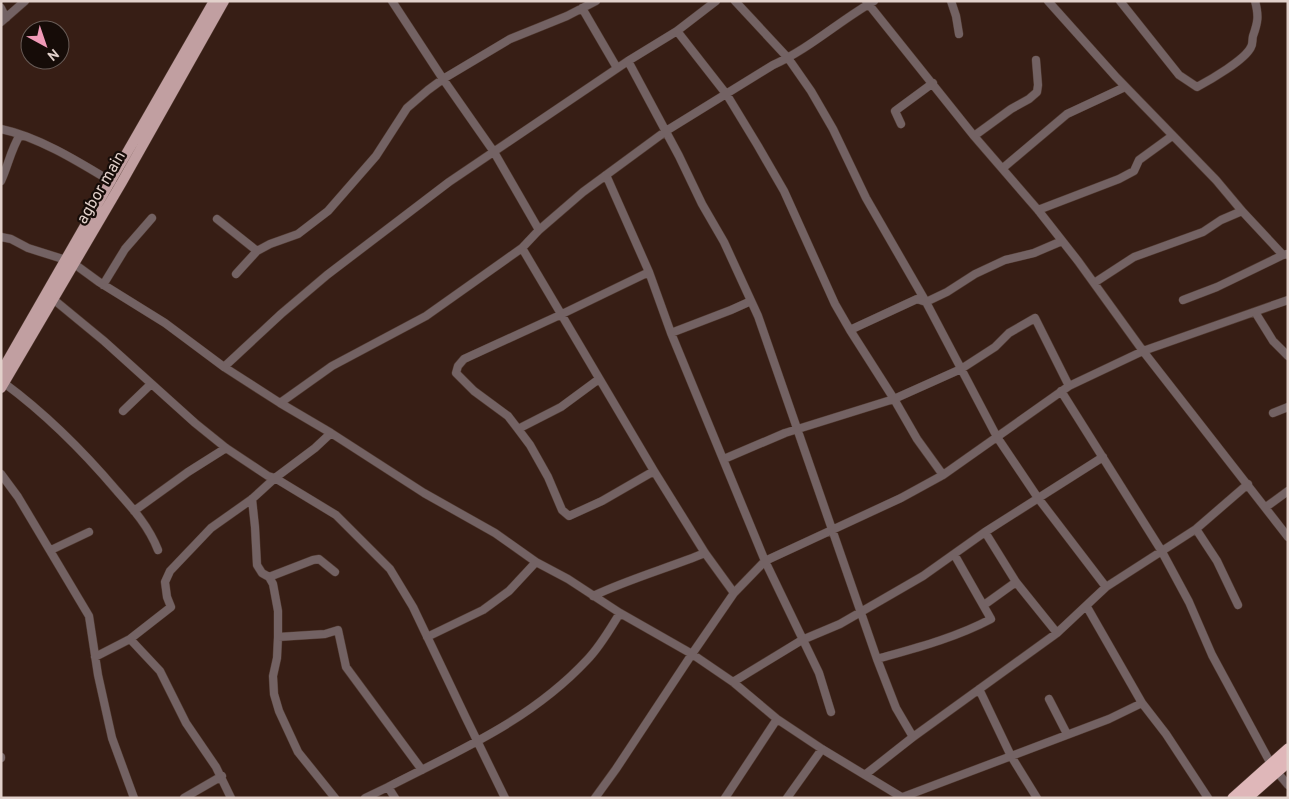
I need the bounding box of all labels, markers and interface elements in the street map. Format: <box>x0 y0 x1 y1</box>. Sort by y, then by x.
north arrow <box>20 20 70 70</box>
text: N <box>43 44 62 64</box>
street label: agbor main <box>73 148 131 228</box>

